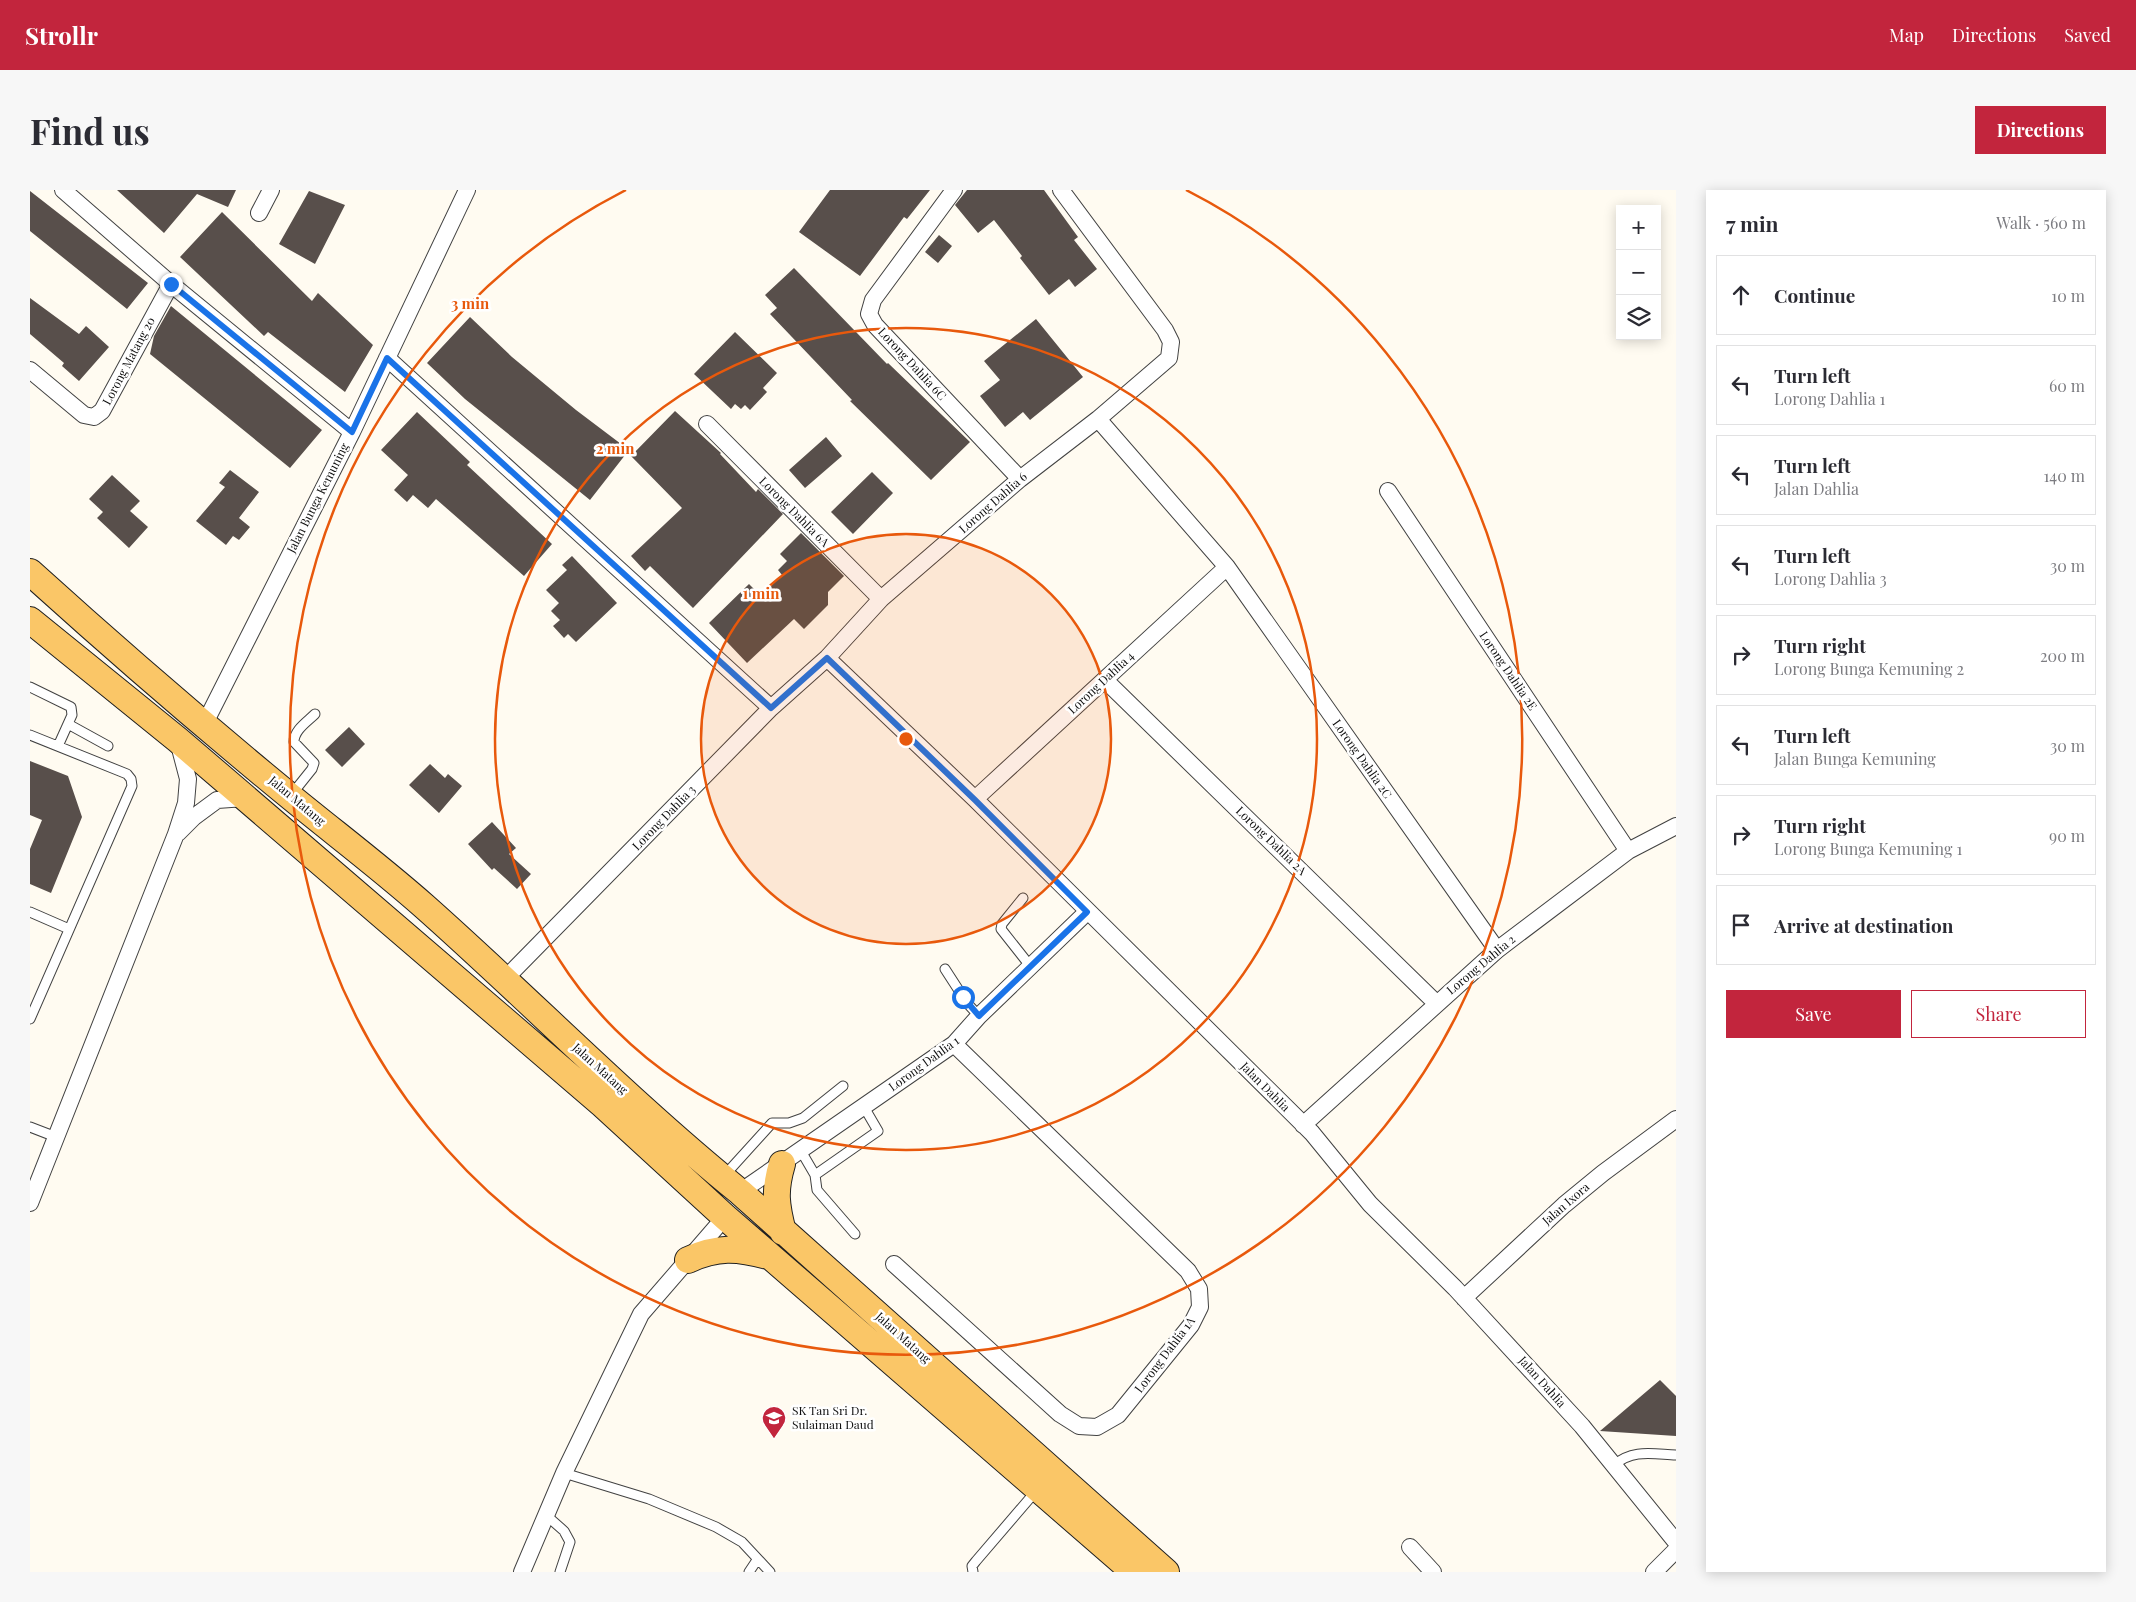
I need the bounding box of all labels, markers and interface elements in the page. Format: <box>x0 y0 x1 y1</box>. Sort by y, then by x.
text: Strollr <box>25 19 98 51</box>
text: Map <box>1889 23 1924 47</box>
text: Directions <box>1952 23 2036 47</box>
text: Saved <box>2064 23 2111 47</box>
button: Directions <box>1975 106 2106 154</box>
text: Find us <box>30 107 150 154</box>
map controls <box>1616 205 1661 340</box>
button: + <box>1616 205 1661 250</box>
text: 7 min <box>1726 209 1779 237</box>
text: Walk · 560 m <box>1996 212 2086 233</box>
button: − <box>1616 250 1661 295</box>
route end <box>160 273 183 296</box>
icon: ahead <box>1727 281 1755 309</box>
text: Continue <box>1774 282 1855 308</box>
text: 10 m <box>2051 285 2085 306</box>
text: 3 min <box>451 293 490 313</box>
button: layers <box>1616 295 1661 340</box>
street label: Lorong Matang 20 <box>98 314 158 407</box>
street label: Lorong Dahlia 6C <box>875 324 950 403</box>
text: Turn left <box>1774 362 1851 388</box>
icon: left <box>1727 371 1755 399</box>
text: 60 m <box>2049 375 2085 396</box>
text: Lorong Dahlia 1 <box>1774 388 1885 409</box>
text: 2 min <box>596 438 635 458</box>
street label: Jalan Bunga Kemuning <box>282 439 352 556</box>
text: Turn left <box>1774 452 1851 478</box>
icon: left <box>1727 461 1755 489</box>
text: 140 m <box>2043 465 2085 486</box>
street label: Lorong Dahlia 6 <box>955 468 1030 536</box>
street label: Lorong Dahlia 6A <box>756 473 834 550</box>
text: Jalan Dahlia <box>1774 478 1859 499</box>
text: Turn left <box>1774 542 1851 568</box>
icon: left <box>1727 551 1755 579</box>
text: 30 m <box>2050 555 2085 576</box>
text: Lorong Dahlia 3 <box>1774 568 1887 589</box>
text: 1 min <box>743 583 780 603</box>
street label: Lorong Dahlia 2E <box>1476 628 1541 713</box>
text: Turn right <box>1774 632 1866 658</box>
icon: right <box>1727 641 1755 669</box>
text: 200 m <box>2040 645 2085 666</box>
street label: Lorong Dahlia 4 <box>1064 647 1137 717</box>
text: Lorong Bunga Kemuning 2 <box>1774 658 1964 679</box>
street label: Lorong Dahlia 2C <box>1330 716 1396 801</box>
text: Turn left <box>1774 722 1851 748</box>
centre of rings <box>897 730 915 748</box>
icon: left <box>1727 731 1755 759</box>
text: 30 m <box>2050 735 2085 756</box>
text: Jalan Bunga Kemuning <box>1774 748 1936 769</box>
street label: Jalan Matang <box>265 771 330 829</box>
street label: Lorong Dahlia 3 <box>628 781 698 853</box>
street label: Lorong Dahlia 2A <box>1233 802 1311 878</box>
text: Turn right <box>1774 812 1866 838</box>
icon: right <box>1727 821 1755 849</box>
text: 90 m <box>2049 825 2085 846</box>
text: Lorong Bunga Kemuning 1 <box>1774 838 1962 859</box>
icon: arrive <box>1727 911 1755 939</box>
text: Arrive at destination <box>1774 912 1954 938</box>
street label: Lorong Dahlia 2 <box>1443 931 1518 998</box>
route start <box>952 986 975 1009</box>
button: Save <box>1726 990 1901 1038</box>
button: Share <box>1911 990 2086 1038</box>
street label: Lorong Dahlia 1 <box>885 1032 962 1094</box>
street label: Jalan Matang <box>569 1039 632 1098</box>
street label: Jalan Dahlia <box>1237 1057 1294 1115</box>
street label: Jalan Ixora <box>1538 1178 1592 1229</box>
street label: Jalan Matang <box>872 1308 935 1367</box>
street label: Lorong Dahlia 1A <box>1130 1313 1198 1396</box>
street label: Jalan Dahlia <box>1515 1352 1570 1410</box>
place label: SK Tan Sri Dr. Sulaiman Daud <box>792 1402 874 1432</box>
school or university icon: SK Tan Sri Dr. Sulaiman Daud <box>761 1405 787 1439</box>

